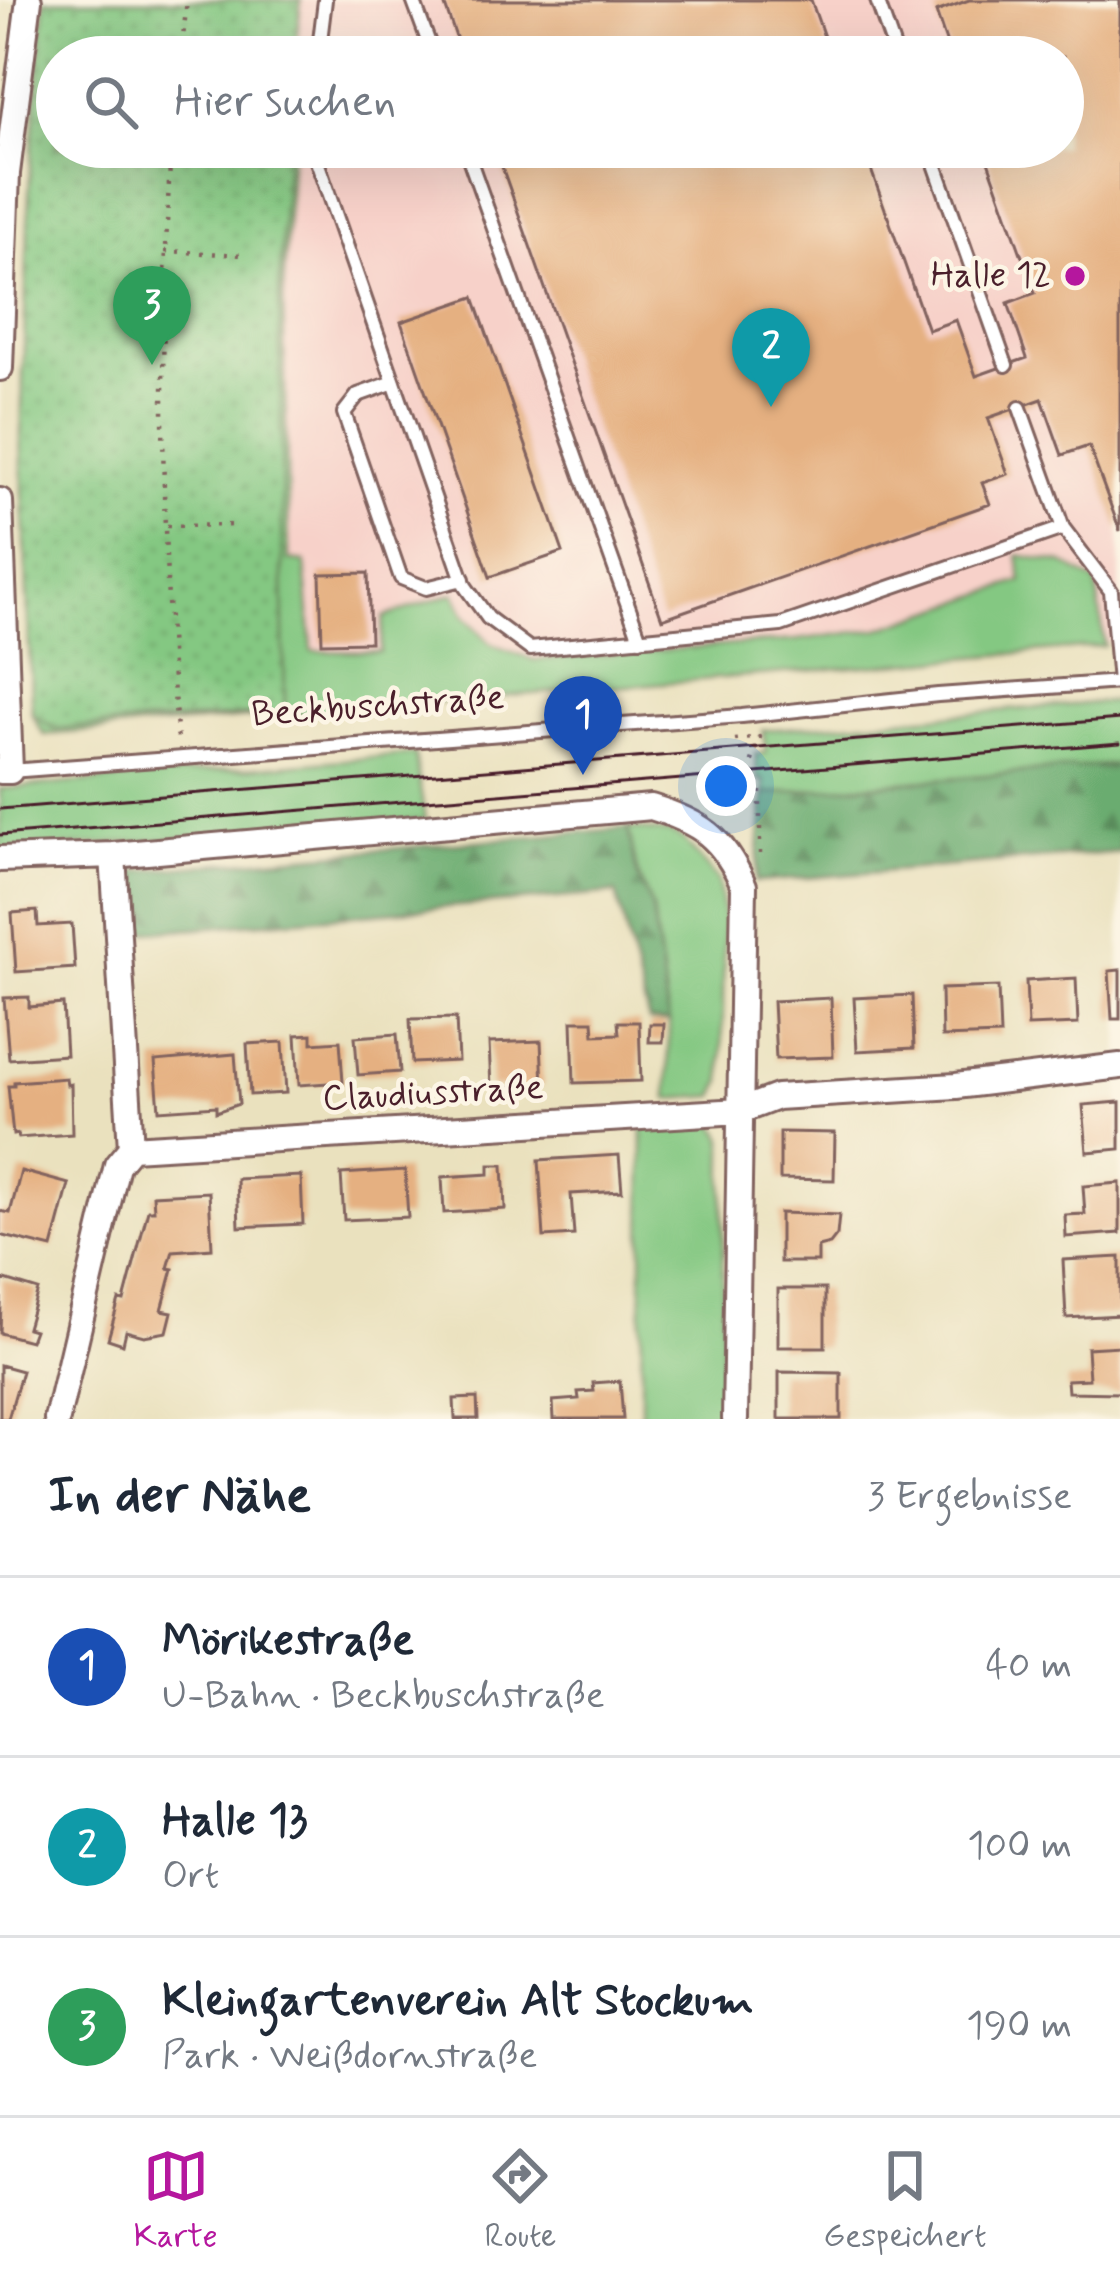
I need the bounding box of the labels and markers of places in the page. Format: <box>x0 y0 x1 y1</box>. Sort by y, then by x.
place label: Halle 12 <box>931 253 1051 300</box>
marker: Halle 12 <box>1062 263 1088 289</box>
pin: 3 <box>113 266 191 365</box>
pin: 2 <box>732 308 810 407</box>
pin: 1 <box>544 676 622 775</box>

